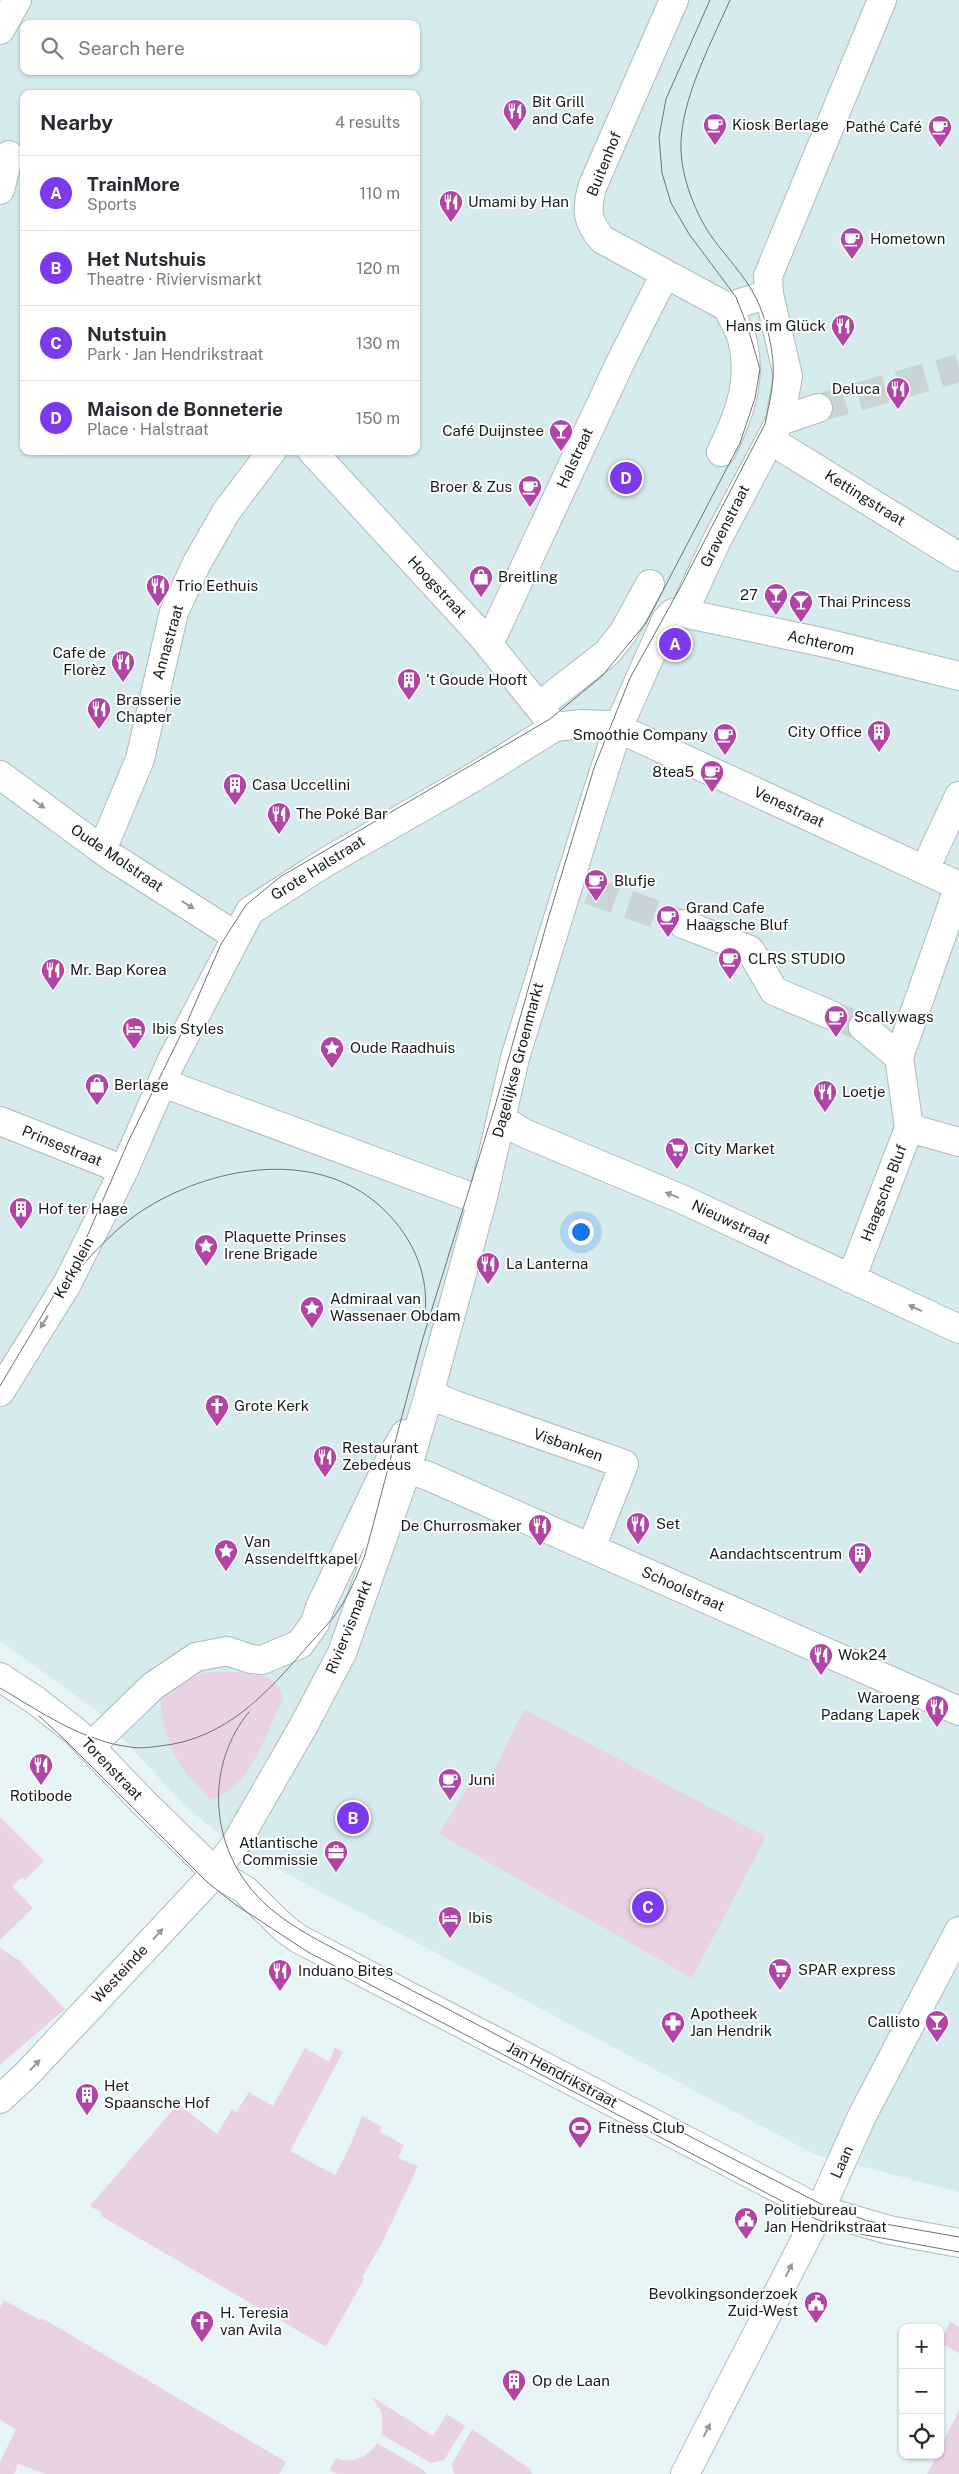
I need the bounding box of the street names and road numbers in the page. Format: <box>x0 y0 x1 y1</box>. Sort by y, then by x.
street label: Buitenhof <box>583 129 624 199</box>
street label: Halstraat <box>553 425 596 491</box>
street label: Kettingstraat <box>822 466 909 529</box>
street label: Gravenstraat <box>697 482 753 570</box>
street label: Hoogstraat <box>404 552 470 621</box>
street label: Annastraat <box>149 602 186 681</box>
street label: Achterom <box>786 627 856 658</box>
street label: Venestraat <box>751 783 827 830</box>
street label: Oude Molstraat <box>68 820 167 895</box>
street label: Grote Halstraat <box>268 832 368 903</box>
street label: Dagelijkse Groenmarkt <box>489 980 546 1139</box>
street label: Prinsestraat <box>20 1122 105 1169</box>
street label: Haagsche Bluf <box>857 1142 910 1244</box>
street label: Nieuwstraat <box>689 1196 773 1247</box>
street label: Kerkplein <box>50 1234 97 1301</box>
street label: Visbanken <box>531 1425 605 1464</box>
street label: Schoolstraat <box>639 1563 727 1614</box>
street label: Riviervismarkt <box>322 1577 375 1676</box>
street label: Torenstraat <box>78 1734 146 1803</box>
street label: Westeinde <box>88 1941 151 2006</box>
street label: Jan Hendrikstraat <box>504 2038 621 2111</box>
street label: Laan <box>827 2143 856 2181</box>

